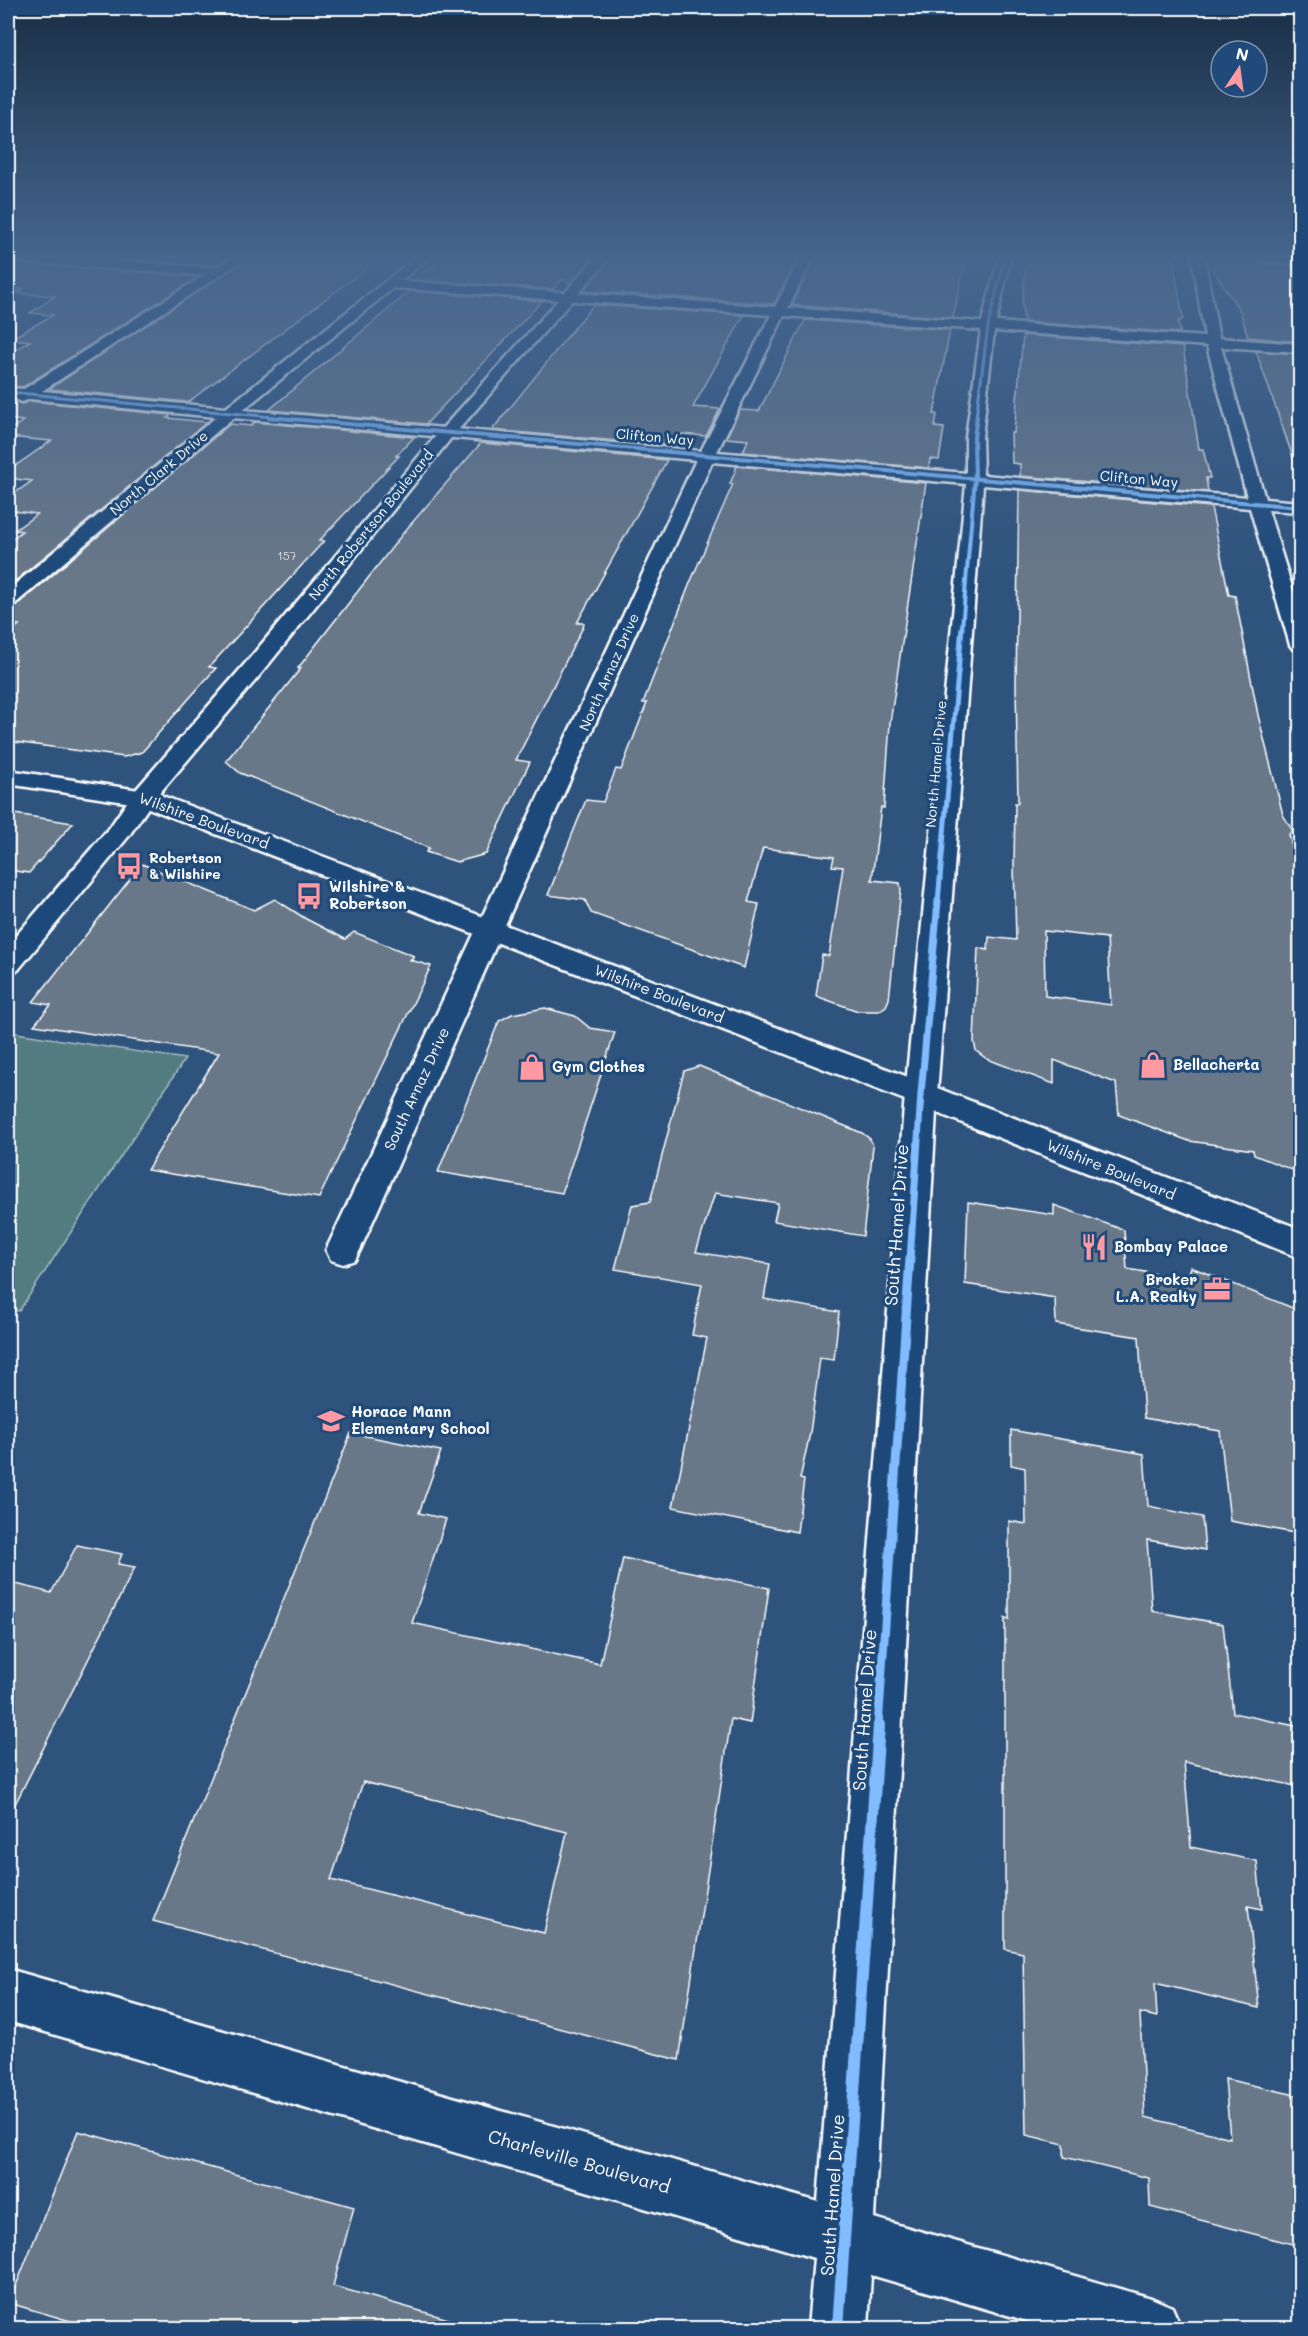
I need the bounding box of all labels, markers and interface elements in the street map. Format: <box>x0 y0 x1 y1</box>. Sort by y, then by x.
north arrow <box>1209 39 1269 99</box>
text: N <box>1234 42 1251 65</box>
street label: Clifton Way <box>615 424 695 449</box>
street label: North Clark Drive <box>106 426 212 519</box>
street label: North Robertson Boulevard <box>304 445 437 604</box>
street label: Clifton Way <box>1099 466 1179 491</box>
house number: 157 <box>277 547 297 563</box>
street label: North Arnaz Drive <box>574 610 643 734</box>
street label: North Hamel Drive <box>920 700 951 828</box>
street label: Wilshire Boulevard <box>136 787 272 853</box>
place label: Robertson & Wilshire <box>149 848 222 883</box>
bus stop icon: Robertson & Wilshire <box>114 851 144 881</box>
place label: Wilshire & Robertson <box>329 876 407 913</box>
bus stop icon: Wilshire & Robertson <box>294 881 324 911</box>
street label: Wilshire Boulevard <box>592 959 727 1027</box>
street label: South Arnaz Drive <box>379 1024 453 1153</box>
shop icon: Bellacherta <box>1138 1050 1168 1080</box>
shop icon: Gym Clothes <box>517 1052 547 1082</box>
place label: Bellacherta <box>1173 1054 1260 1074</box>
place label: Gym Clothes <box>552 1056 645 1076</box>
street label: Wilshire Boulevard <box>1044 1134 1179 1204</box>
street label: South Hamel Drive <box>878 1143 914 1307</box>
restaurant icon: Bombay Palace <box>1079 1232 1109 1262</box>
place label: Bombay Palace <box>1114 1236 1228 1256</box>
place label: Broker L.A. Realty <box>1116 1269 1197 1306</box>
office icon: Broker L.A. Realty <box>1202 1274 1232 1304</box>
place label: Horace Mann Elementary School <box>351 1401 490 1438</box>
school or university icon: Horace Mann Elementary School <box>316 1406 346 1436</box>
street label: South Hamel Drive <box>846 1628 882 1792</box>
street label: South Hamel Drive <box>814 2113 850 2277</box>
street label: Charleville Boulevard <box>485 2124 673 2199</box>

